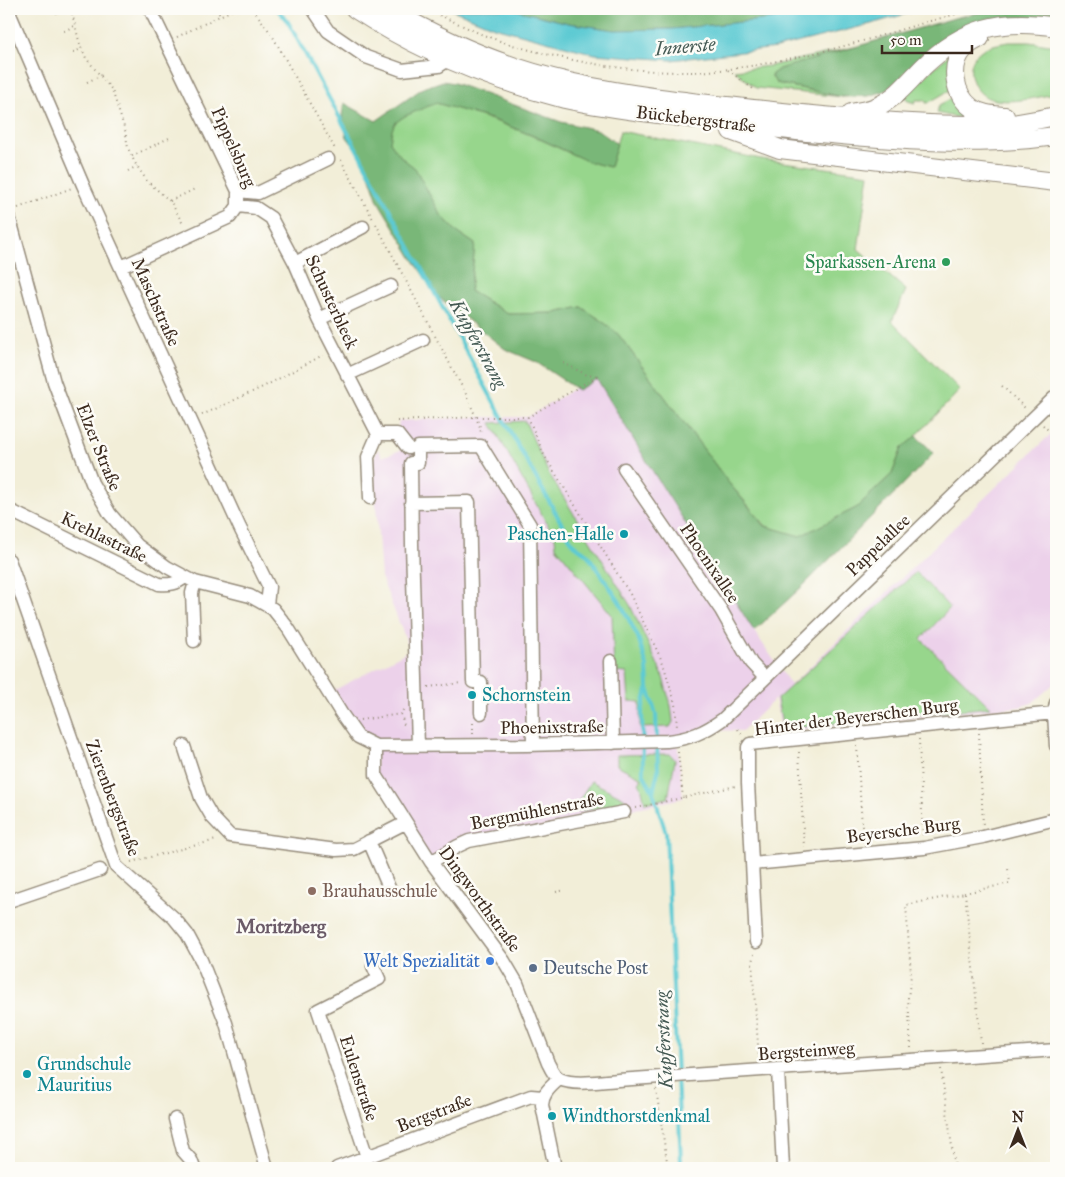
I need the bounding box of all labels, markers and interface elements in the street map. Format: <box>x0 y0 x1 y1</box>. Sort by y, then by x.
scale bar <box>882 22 972 54</box>
text: 50 m <box>890 31 922 49</box>
water label: Innerste <box>653 32 717 61</box>
street label: Bückebergstraße <box>635 101 757 138</box>
street label: Pippelsburg <box>206 103 262 192</box>
street label: Schusterbleek <box>301 251 364 353</box>
place label: Sparkassen-Arena <box>805 251 936 273</box>
street label: Maschstraße <box>127 254 185 350</box>
marker: Sparkassen-Arena <box>940 256 952 268</box>
water label: Kupferstrang <box>443 294 513 394</box>
street label: Elzer Straße <box>72 400 126 494</box>
street label: Krehlastraße <box>57 507 151 567</box>
street label: Pappelallee <box>841 509 915 581</box>
street label: Phoenixallee <box>675 519 745 607</box>
place label: Paschen-Halle <box>507 523 614 545</box>
marker: Paschen-Halle <box>618 528 630 540</box>
place label: Schornstein <box>482 684 571 706</box>
marker: Schornstein <box>466 689 478 701</box>
street label: Hinter der Beyerschen Burg <box>753 693 960 741</box>
street label: Phoenixstraße <box>500 715 604 739</box>
street label: Zierenbergstraße <box>80 737 145 860</box>
street label: Bergmühlenstraße <box>468 787 606 836</box>
street label: Beyersche Burg <box>845 812 962 849</box>
street label: Dingworthstraße <box>433 842 526 957</box>
place label: Brauhausschule <box>322 880 438 902</box>
marker: Brauhausschule <box>306 885 318 897</box>
district label: Moritzberg <box>236 915 327 939</box>
place label: Welt Spezialität <box>363 950 481 972</box>
marker: Welt Spezialität <box>484 955 496 967</box>
place label: Deutsche Post <box>543 957 649 979</box>
marker: Deutsche Post <box>527 962 539 974</box>
water label: Kupferstrang <box>649 988 679 1091</box>
street label: Eulenstraße <box>335 1032 383 1124</box>
street label: Bergsteinweg <box>757 1037 856 1066</box>
place label: Grundschule Mauritius <box>37 1053 131 1096</box>
marker: Grundschule Mauritius <box>21 1068 33 1080</box>
street label: Bergstraße <box>393 1089 475 1138</box>
north arrow <box>992 1104 1042 1154</box>
place label: Windthorstdenkmal <box>562 1105 710 1127</box>
text: N <box>1012 1109 1024 1126</box>
marker: Windthorstdenkmal <box>546 1110 558 1122</box>

